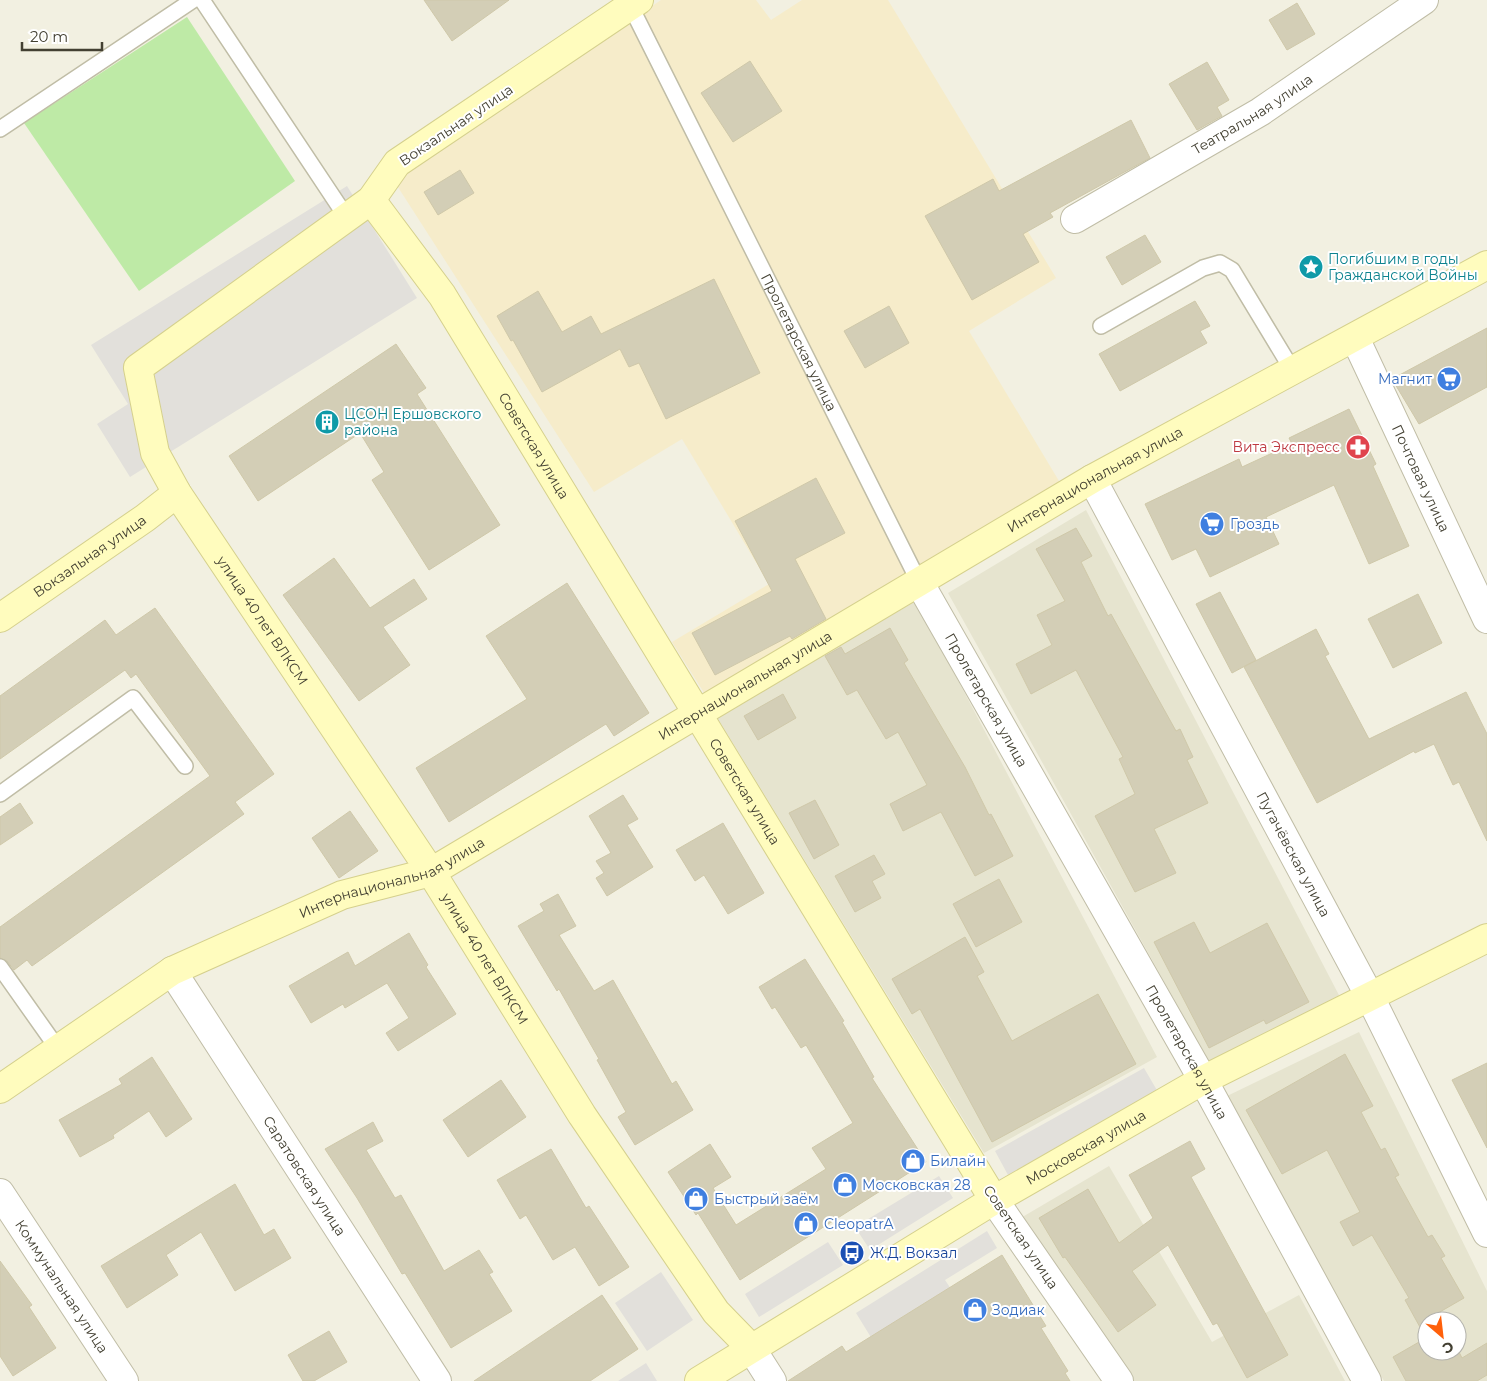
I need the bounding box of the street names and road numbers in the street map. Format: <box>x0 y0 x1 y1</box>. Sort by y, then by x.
street label: Театральная улица <box>1189 70 1316 158</box>
street label: Вокзальная улица <box>396 80 516 170</box>
street label: Пролетарская улица <box>757 270 841 414</box>
street label: Советская улица <box>494 389 573 502</box>
street label: Почтовая улица <box>1388 422 1454 535</box>
street label: Интернациональная улица <box>1004 423 1186 536</box>
street label: Вокзальная улица <box>30 511 150 601</box>
street label: улица 40 лет ВЛКСМ <box>212 552 312 688</box>
street label: Интернациональная улица <box>655 627 835 744</box>
street label: Пролетарская улица <box>941 630 1032 770</box>
street label: Советская улица <box>705 735 784 848</box>
street label: Пугачёвская улица <box>1253 789 1334 920</box>
street label: Интернациональная улица <box>296 833 488 922</box>
street label: улица 40 лет ВЛКСМ <box>437 889 533 1028</box>
street label: Пролетарская улица <box>1142 982 1232 1123</box>
street label: Московская улица <box>1023 1106 1149 1189</box>
street label: Саратовская улица <box>259 1112 350 1239</box>
street label: Советская улица <box>980 1182 1062 1292</box>
street label: Коммунальная улица <box>11 1216 112 1357</box>

